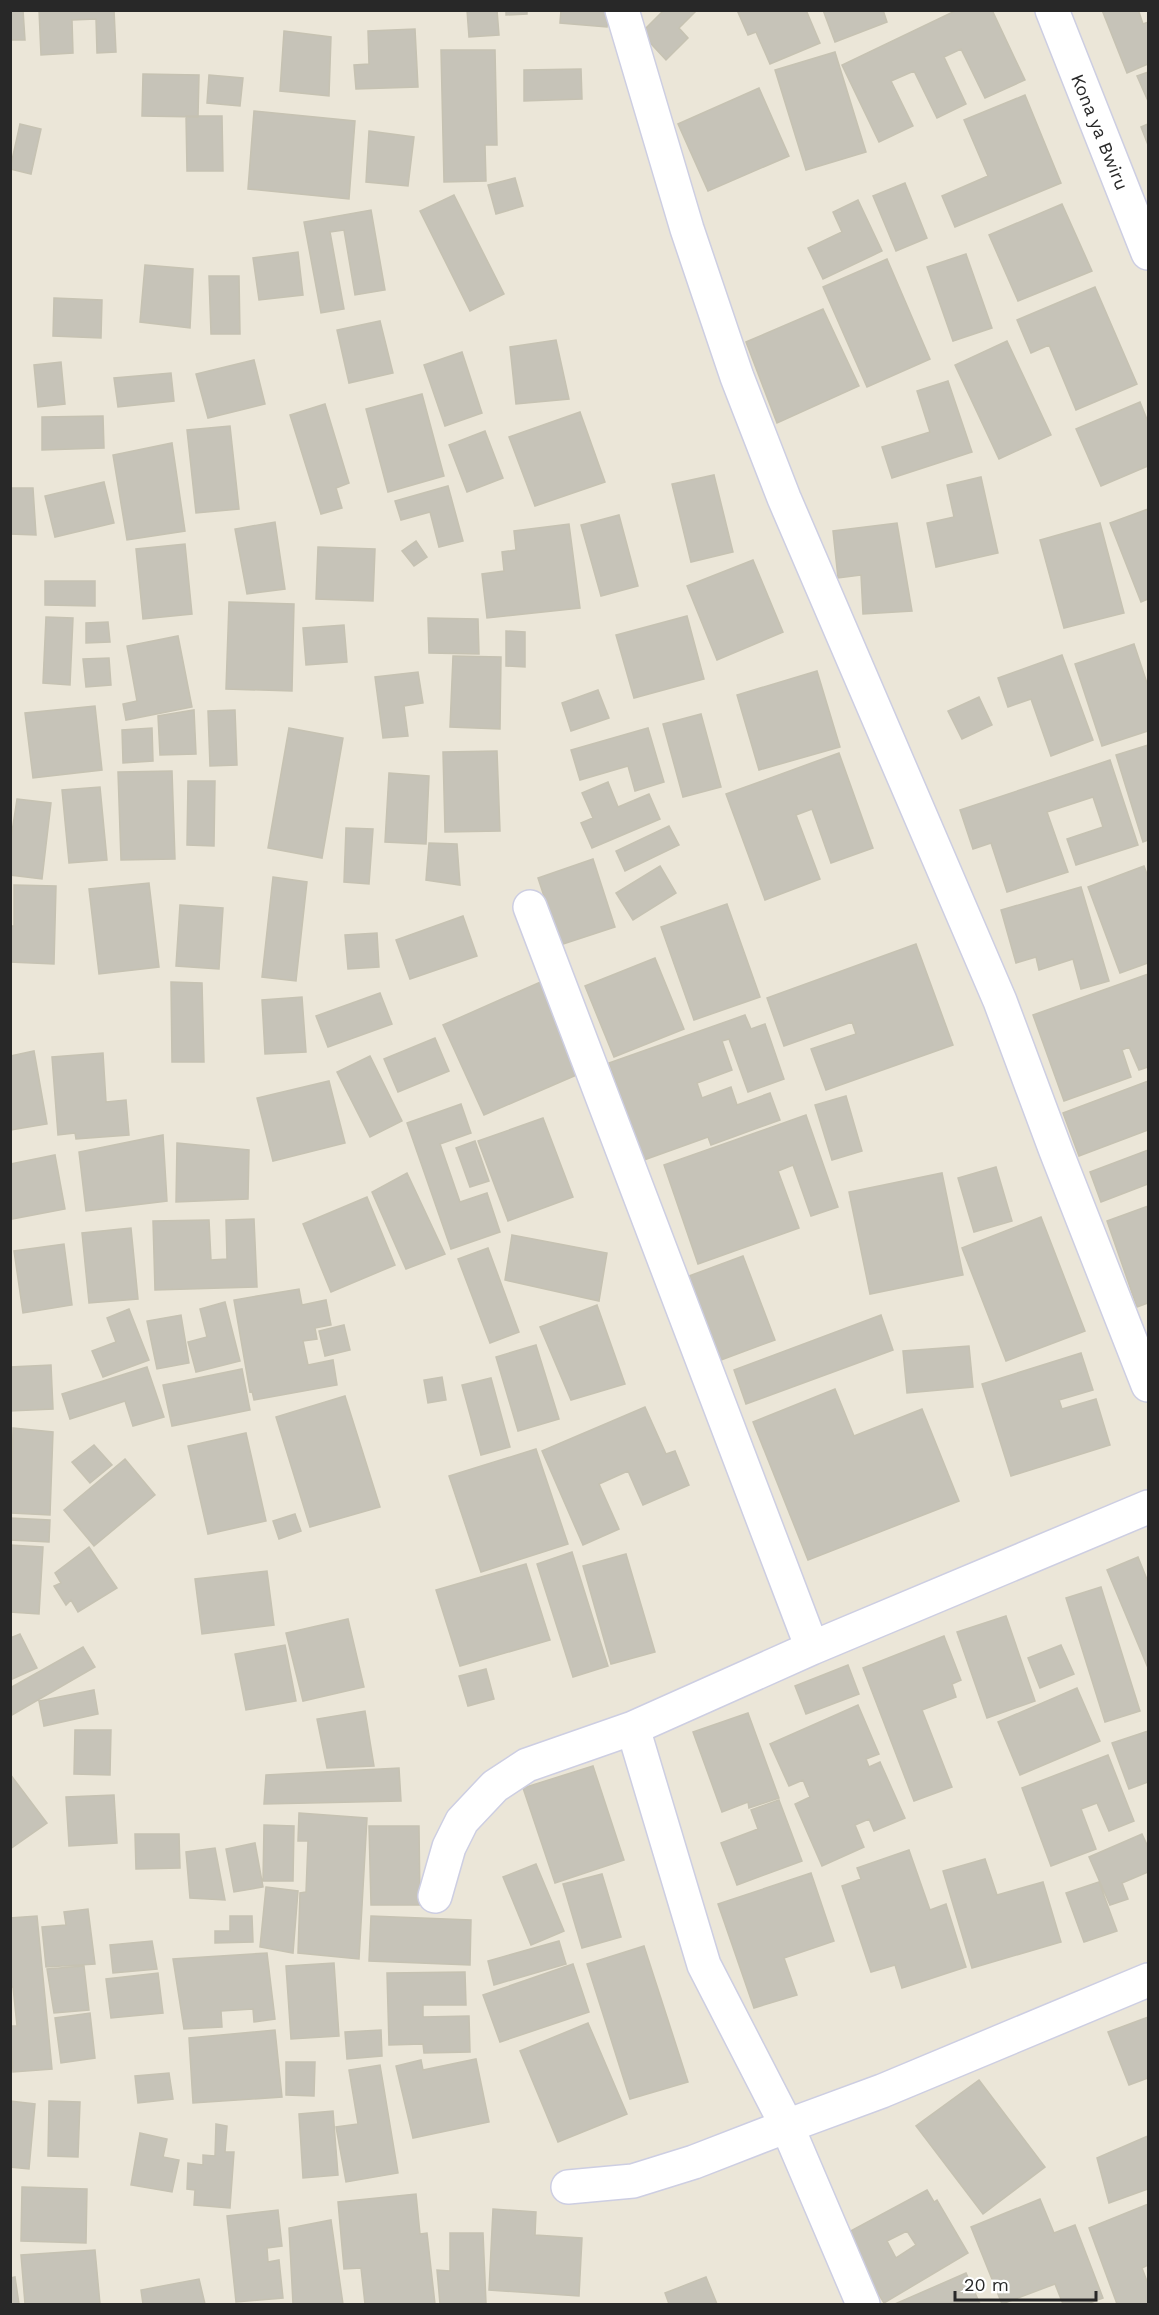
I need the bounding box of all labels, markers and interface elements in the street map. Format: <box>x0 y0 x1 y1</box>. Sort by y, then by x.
street label: Kona ya Bwiru <box>1067 71 1133 193</box>
scale bar <box>955 2264 1096 2302</box>
text: 20 m <box>964 2274 1009 2295</box>

